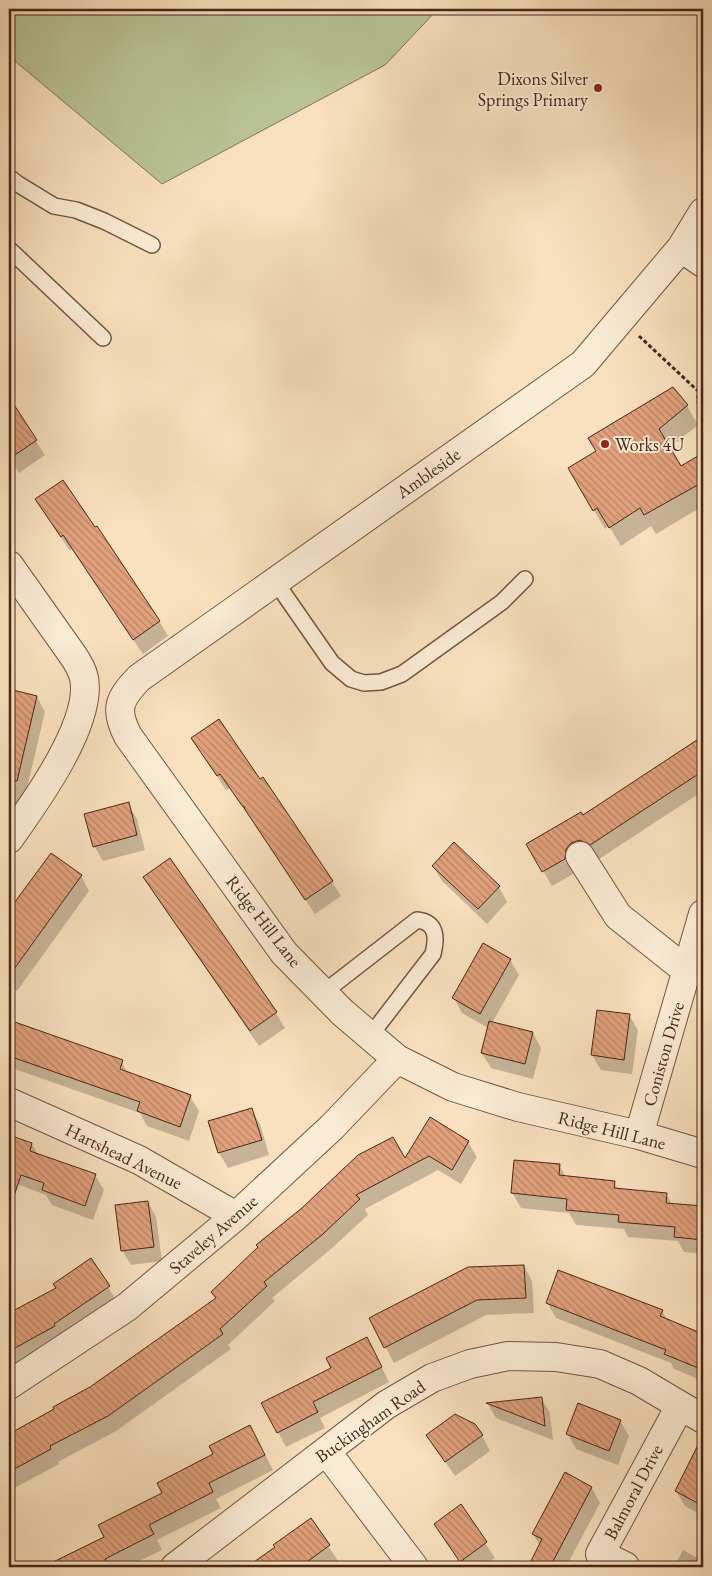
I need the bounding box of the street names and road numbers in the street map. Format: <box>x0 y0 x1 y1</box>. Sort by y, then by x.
street label: Ambleside <box>391 443 465 504</box>
street label: Ridge Hill Lane <box>221 870 307 972</box>
street label: Coniston Drive <box>637 999 689 1109</box>
street label: Ridge Hill Lane <box>556 1106 668 1154</box>
street label: Hartshead Avenue <box>62 1118 186 1194</box>
street label: Staveley Avenue <box>164 1189 262 1279</box>
street label: Buckingham Road <box>310 1374 430 1468</box>
street label: Balmoral Drive <box>598 1440 668 1544</box>

